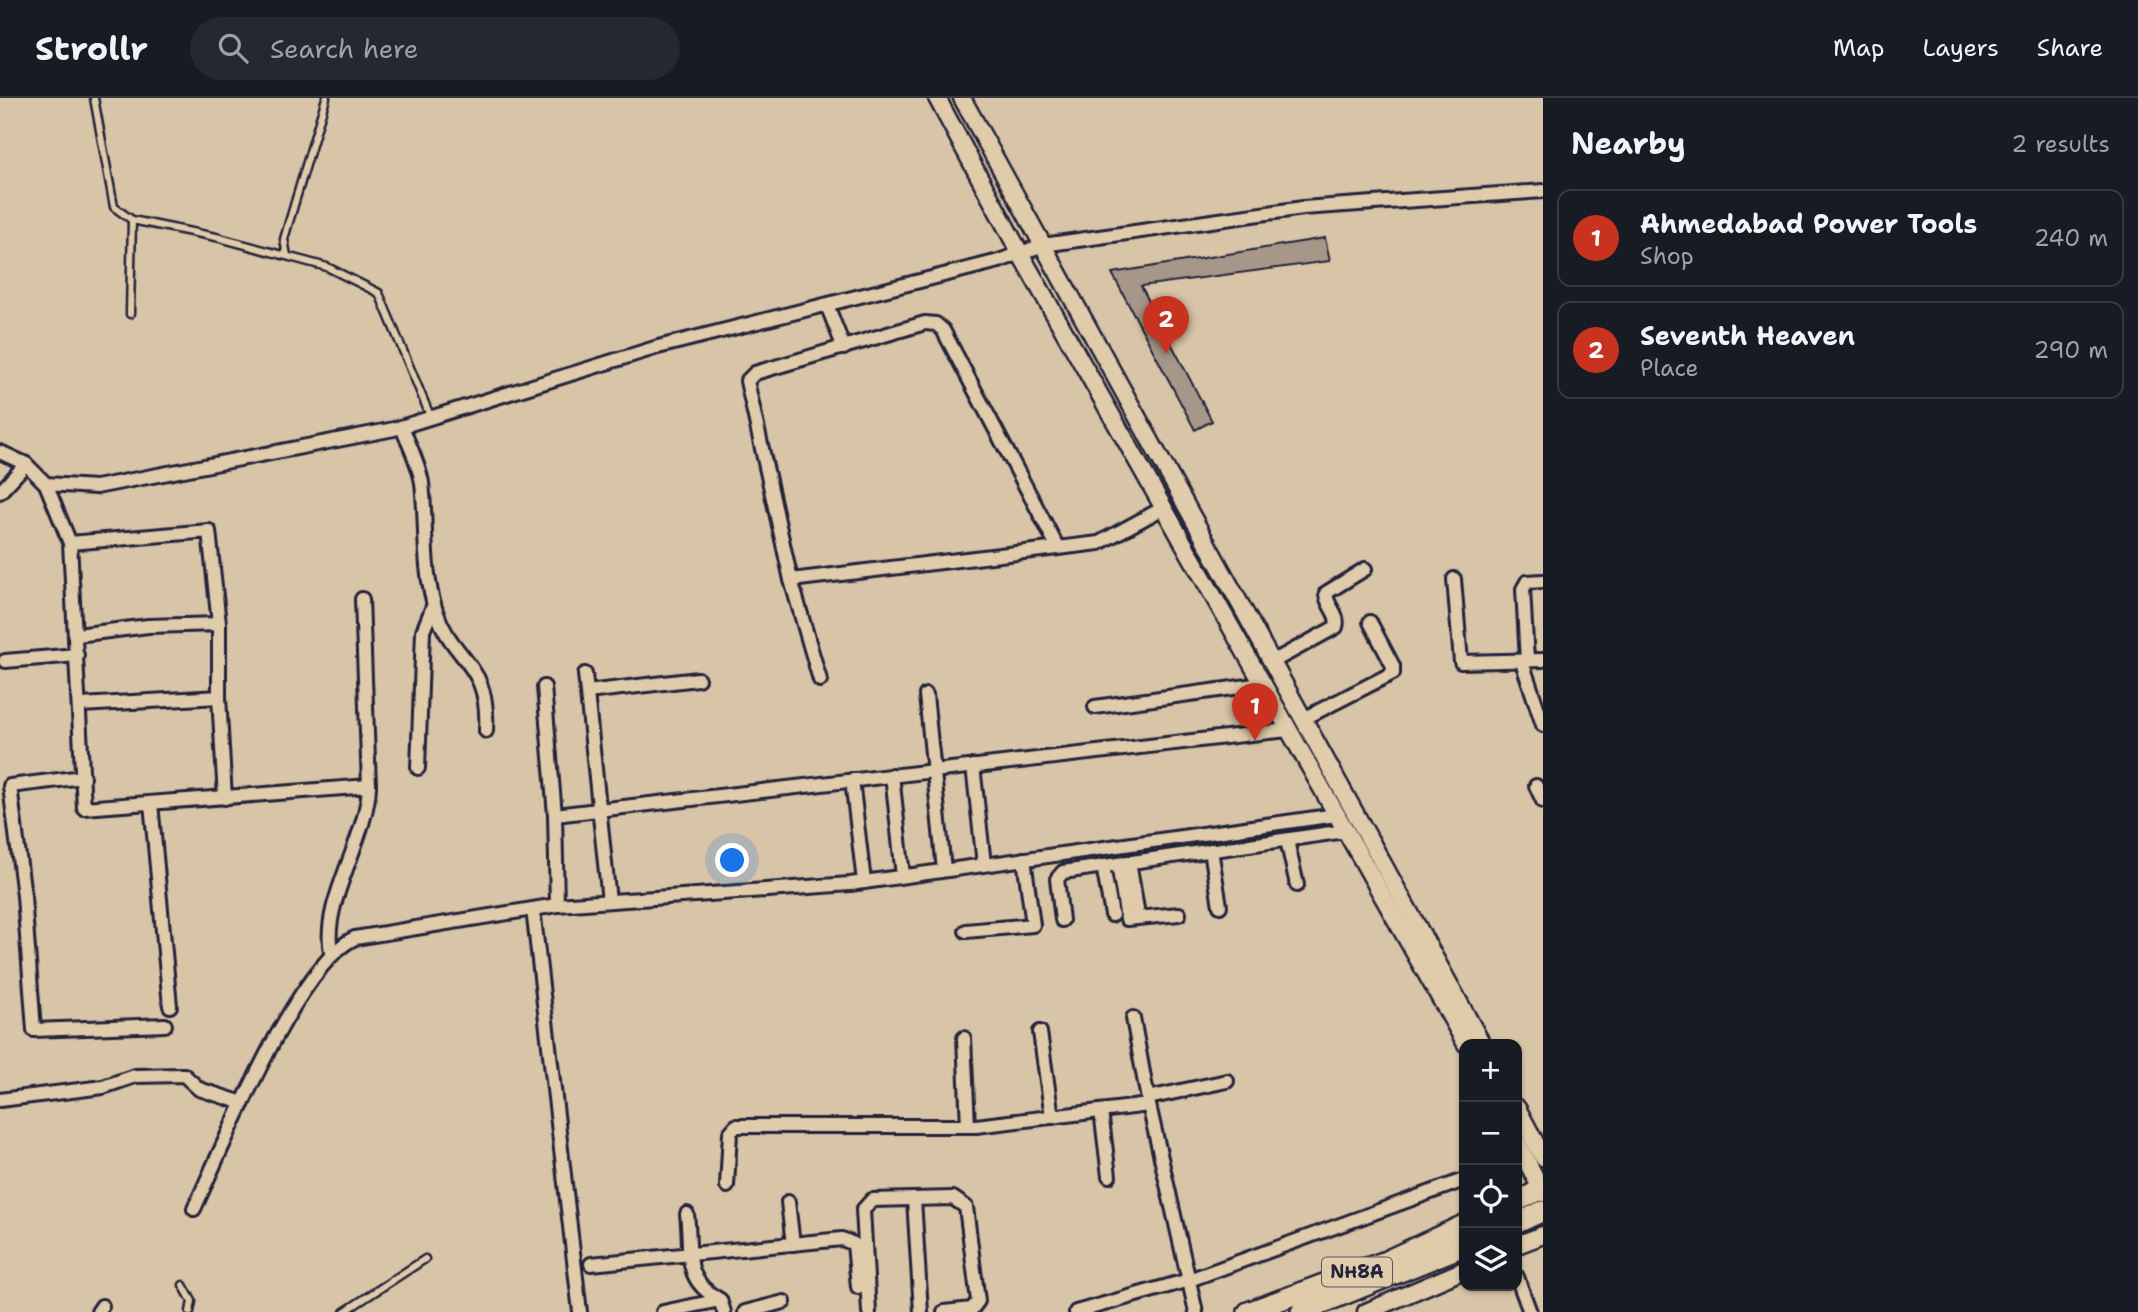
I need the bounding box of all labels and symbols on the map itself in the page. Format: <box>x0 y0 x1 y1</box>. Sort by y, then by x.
pin: 2 <box>1143 296 1189 354</box>
pin: 1 <box>1232 683 1278 741</box>
your location <box>715 843 749 877</box>
road number: NH8A <box>1322 1258 1392 1287</box>

